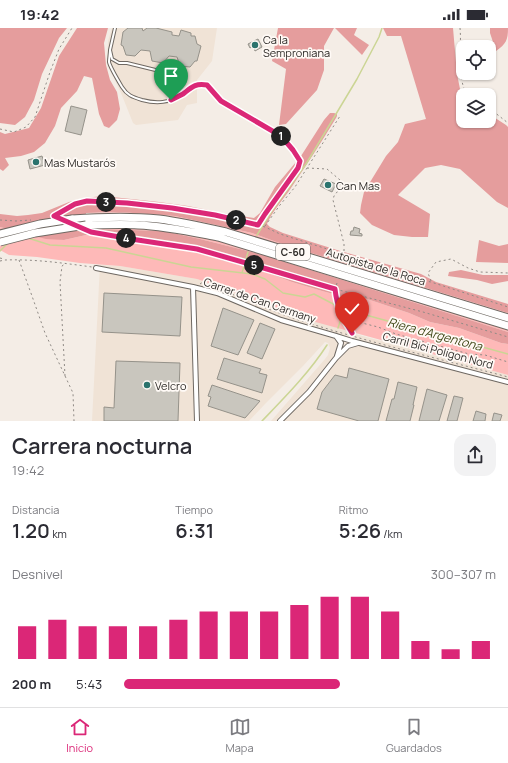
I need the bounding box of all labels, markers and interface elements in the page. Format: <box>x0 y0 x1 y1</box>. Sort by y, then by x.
text: 19:42 <box>20 4 59 25</box>
place label: Ca la Semproniana <box>263 32 330 60</box>
marker: Ca la Semproniana <box>250 40 260 50</box>
map controls <box>456 40 496 128</box>
button: locate <box>456 40 496 80</box>
pin <box>154 59 188 100</box>
icon: arrive <box>160 65 182 87</box>
button: layers <box>456 88 496 128</box>
pin: 1 <box>271 126 291 146</box>
text: 1 <box>279 128 283 143</box>
place label: Mas Mustarós <box>44 155 116 170</box>
marker: Mas Mustarós <box>31 157 41 167</box>
place label: Can Mas <box>336 178 380 193</box>
marker: Can Mas <box>323 180 333 190</box>
pin: 3 <box>96 192 116 212</box>
text: 3 <box>103 194 109 209</box>
pin: 2 <box>226 210 246 230</box>
text: 2 <box>233 212 239 227</box>
pin: 4 <box>116 228 136 248</box>
text: 4 <box>123 230 129 245</box>
road number: C-60 <box>276 244 310 260</box>
street label: Autopista de la Roca <box>324 244 428 288</box>
pin: 5 <box>244 255 264 275</box>
text: 5 <box>251 257 257 272</box>
street label: Carrer de Can Carmany <box>202 274 318 326</box>
pin <box>335 292 369 333</box>
icon: check <box>341 298 363 320</box>
water label: Riera d'Argentona <box>386 313 485 355</box>
street label: Carril Bici Polígon Nord <box>381 328 495 372</box>
place label: Velcro <box>155 378 187 393</box>
marker: Velcro <box>142 380 152 390</box>
text: Carrera nocturna <box>12 431 192 461</box>
button: share <box>454 434 496 476</box>
text: 19:42 <box>12 461 44 479</box>
text: Distancia <box>12 502 59 517</box>
text: Tiempo <box>175 502 213 517</box>
text: Ritmo <box>339 502 368 517</box>
text: 1.20 <box>12 517 50 544</box>
text: 6:31 <box>175 517 214 544</box>
text: 5:26 <box>339 517 381 544</box>
text: km <box>50 526 67 541</box>
text: /km <box>381 526 402 541</box>
text: Desnivel <box>12 565 63 583</box>
text: 300–307 m <box>431 565 496 583</box>
text: 200 m <box>12 675 51 693</box>
text: 5:43 <box>76 675 102 693</box>
tab: Inicio <box>66 716 93 755</box>
tab: Mapa <box>226 716 254 755</box>
tab: Guardados <box>386 716 442 755</box>

